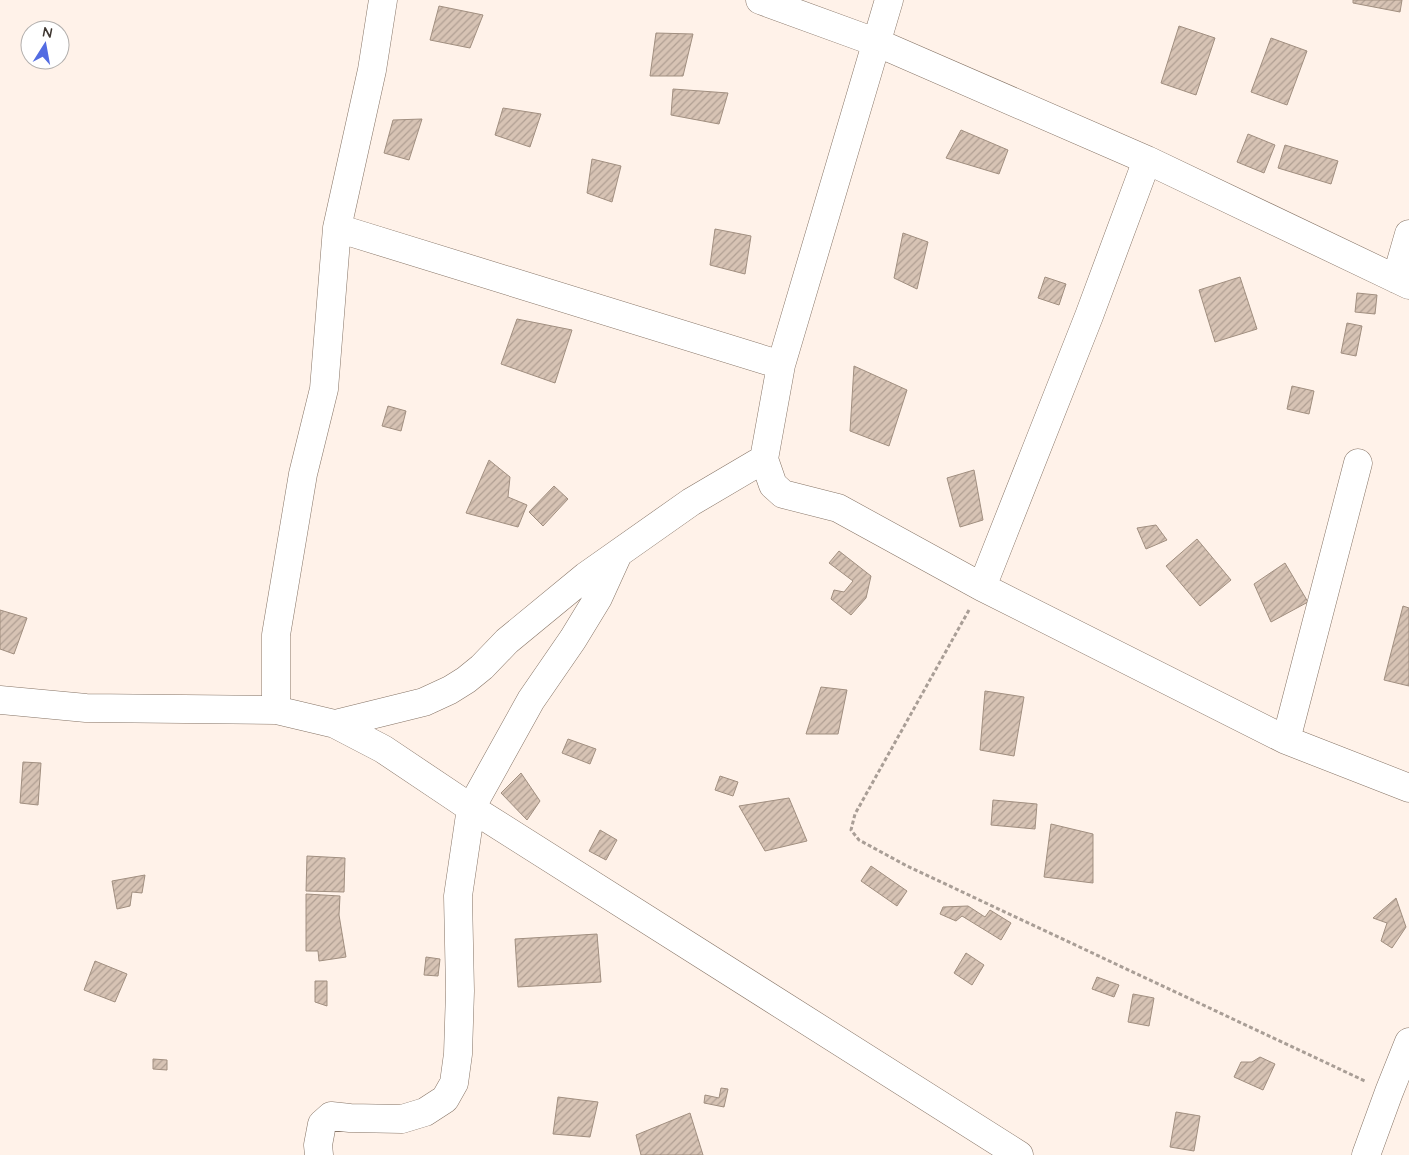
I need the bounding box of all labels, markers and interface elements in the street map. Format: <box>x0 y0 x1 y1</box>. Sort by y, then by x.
north arrow <box>20 20 70 70</box>
text: N <box>41 22 54 42</box>

